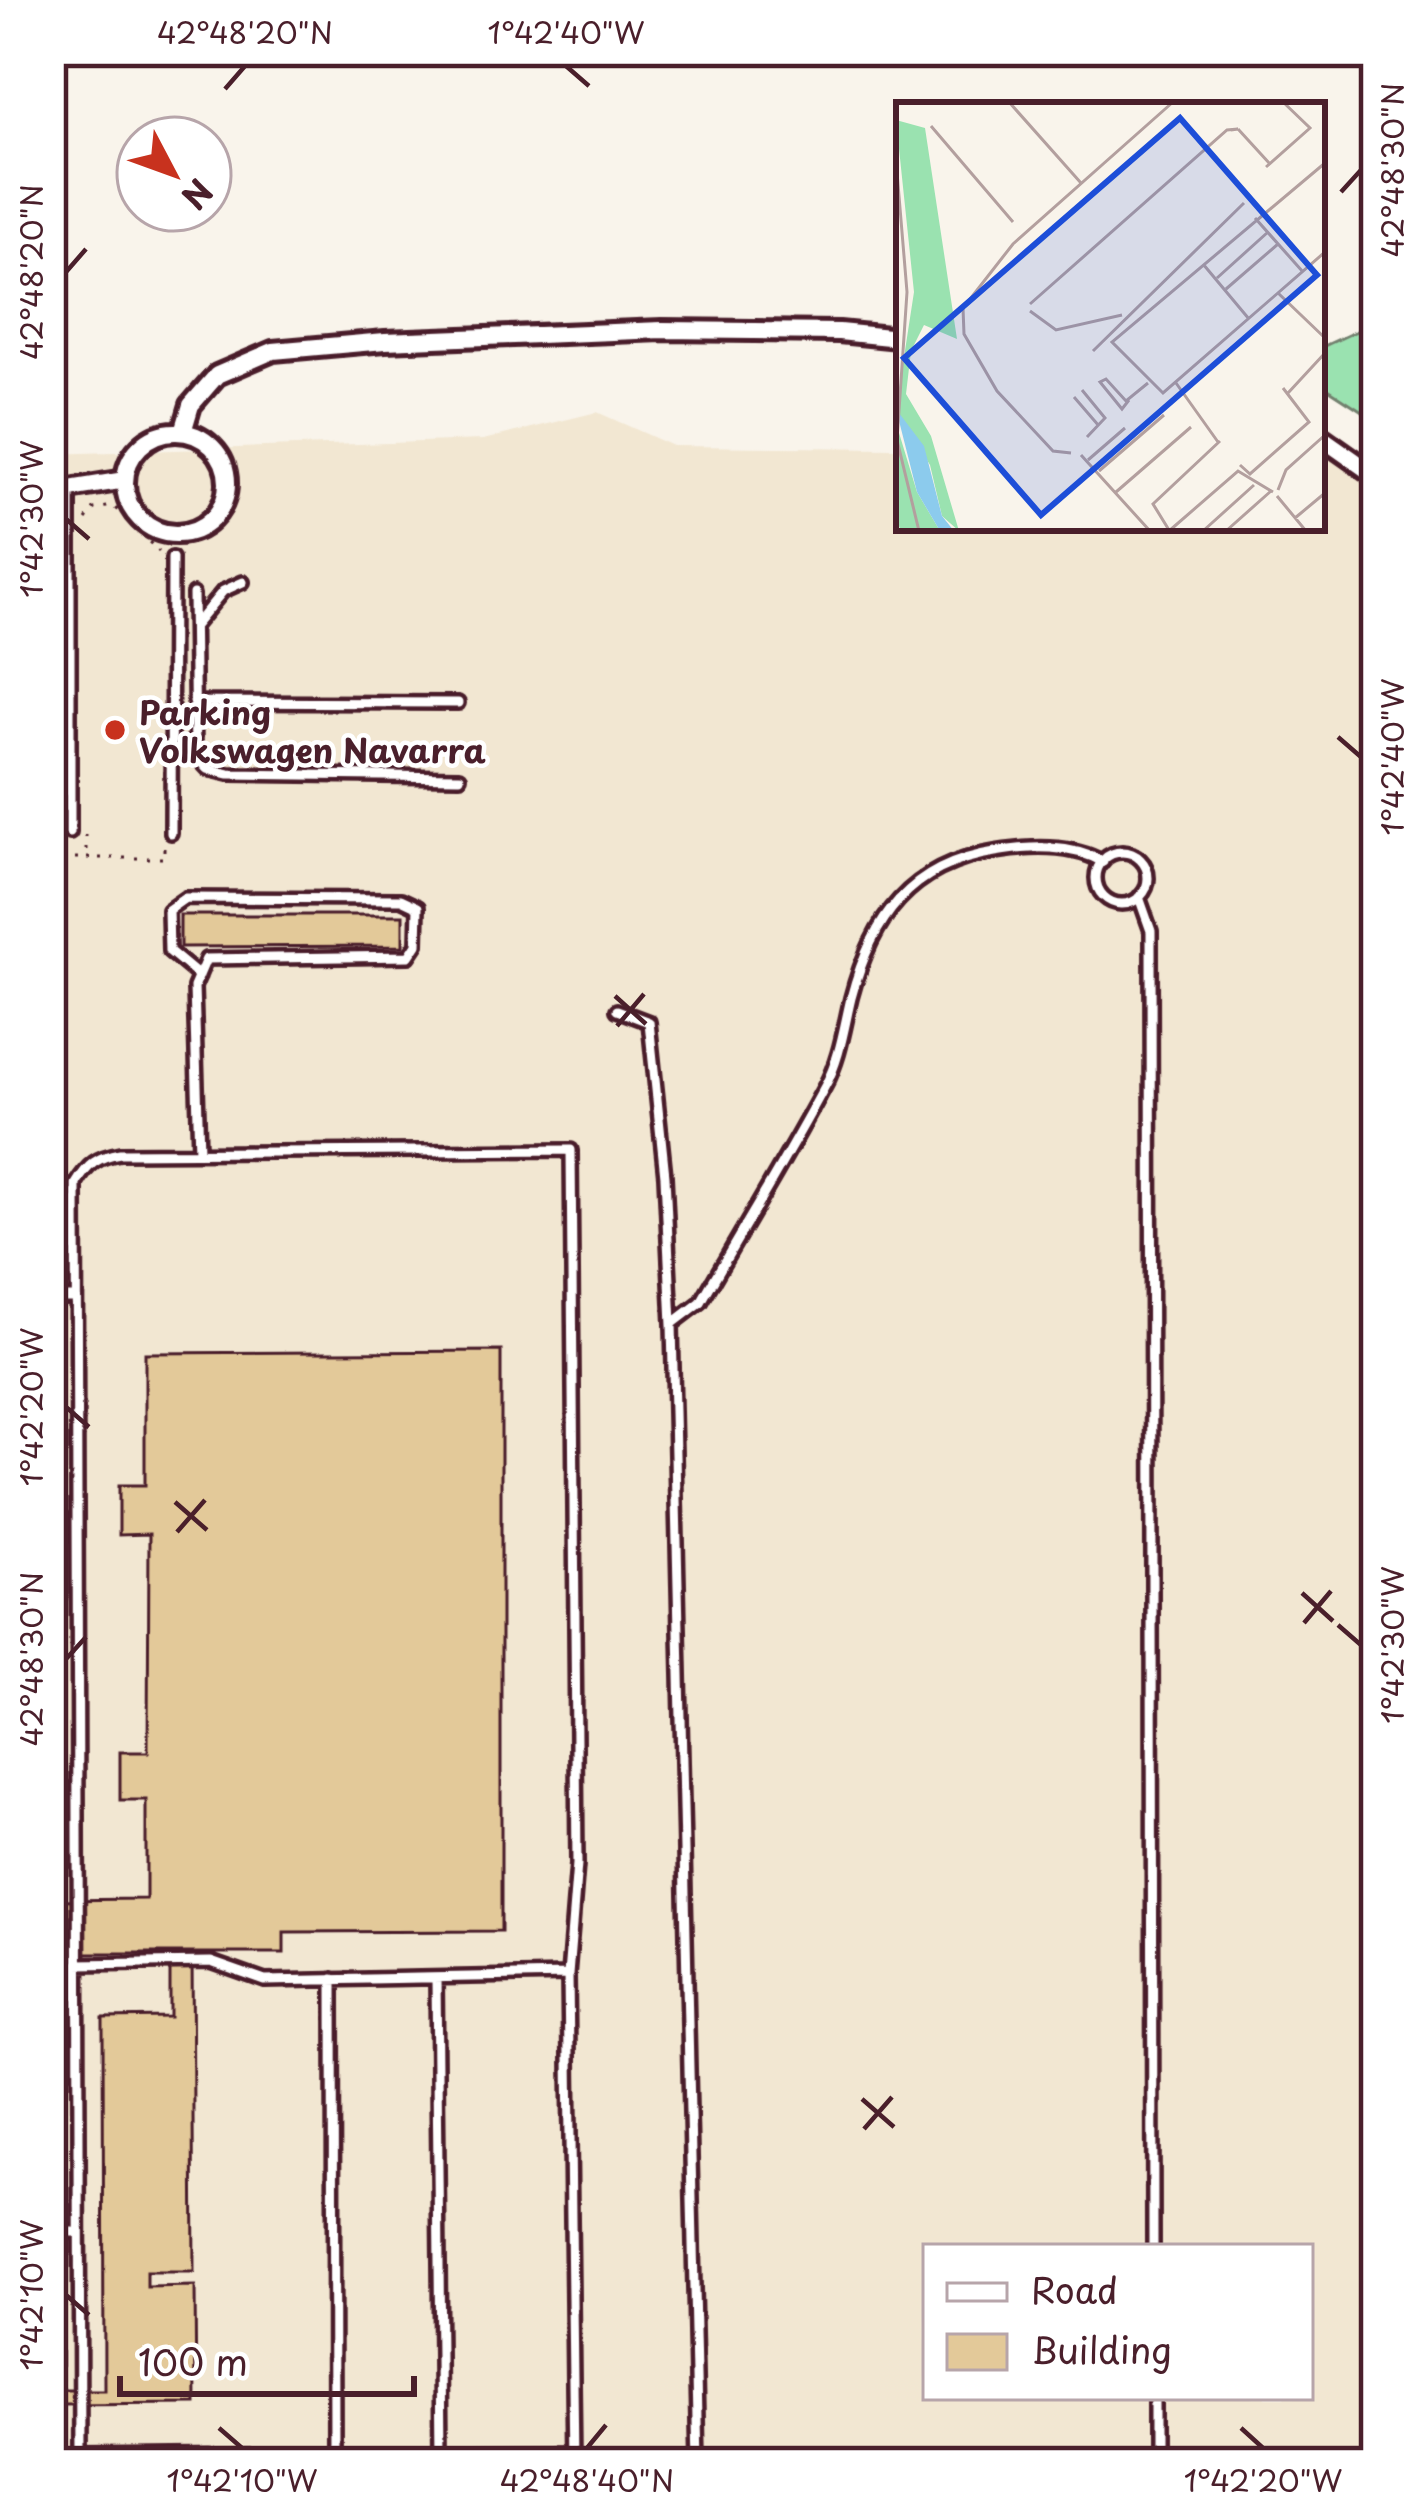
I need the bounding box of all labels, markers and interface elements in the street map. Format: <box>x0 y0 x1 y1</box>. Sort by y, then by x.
text: 42°48'20"N <box>157 9 333 54</box>
text: 1°42'40"W <box>488 9 645 54</box>
text: 42°48'30"N <box>1369 83 1414 257</box>
inset map <box>896 102 1325 531</box>
north arrow <box>114 114 234 234</box>
text: N <box>171 169 226 221</box>
text: 42°48'20"N <box>8 184 53 360</box>
text: 1°42'30"W <box>8 440 53 598</box>
text: 1°42'40"W <box>1369 678 1414 836</box>
place label: Parking Volkswagen Navarra <box>139 686 486 774</box>
marker: Parking Volkswagen Navarra <box>102 717 128 743</box>
text: 1°42'20"W <box>8 1327 53 1486</box>
text: 1°42'30"W <box>1369 1566 1414 1724</box>
text: 42°48'30"N <box>8 1572 53 1746</box>
text: 1°42'10"W <box>8 2219 53 2371</box>
legend <box>923 2244 1313 2400</box>
text: Road <box>1031 2262 1118 2316</box>
scale bar <box>120 2322 414 2396</box>
text: Building <box>1031 2322 1172 2376</box>
text: 100 m <box>138 2334 248 2388</box>
text: 1°42'10"W <box>166 2457 318 2502</box>
text: 42°48'40"N <box>500 2457 674 2502</box>
text: 1°42'20"W <box>1184 2457 1343 2502</box>

